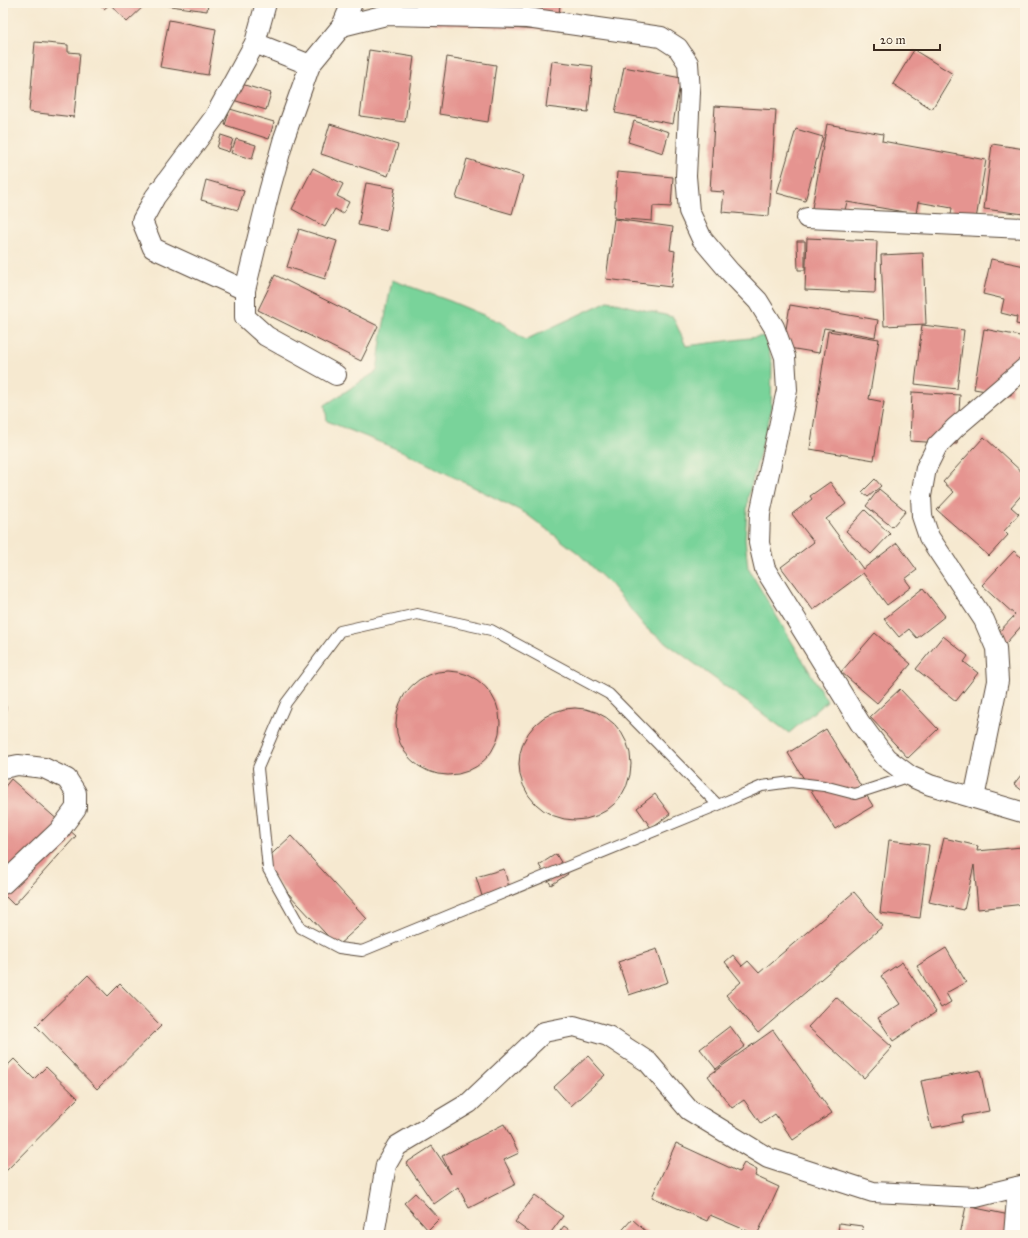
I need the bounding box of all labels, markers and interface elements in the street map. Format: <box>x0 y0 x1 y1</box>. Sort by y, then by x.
scale bar <box>874 26 940 52</box>
text: 20 m <box>880 33 906 47</box>

